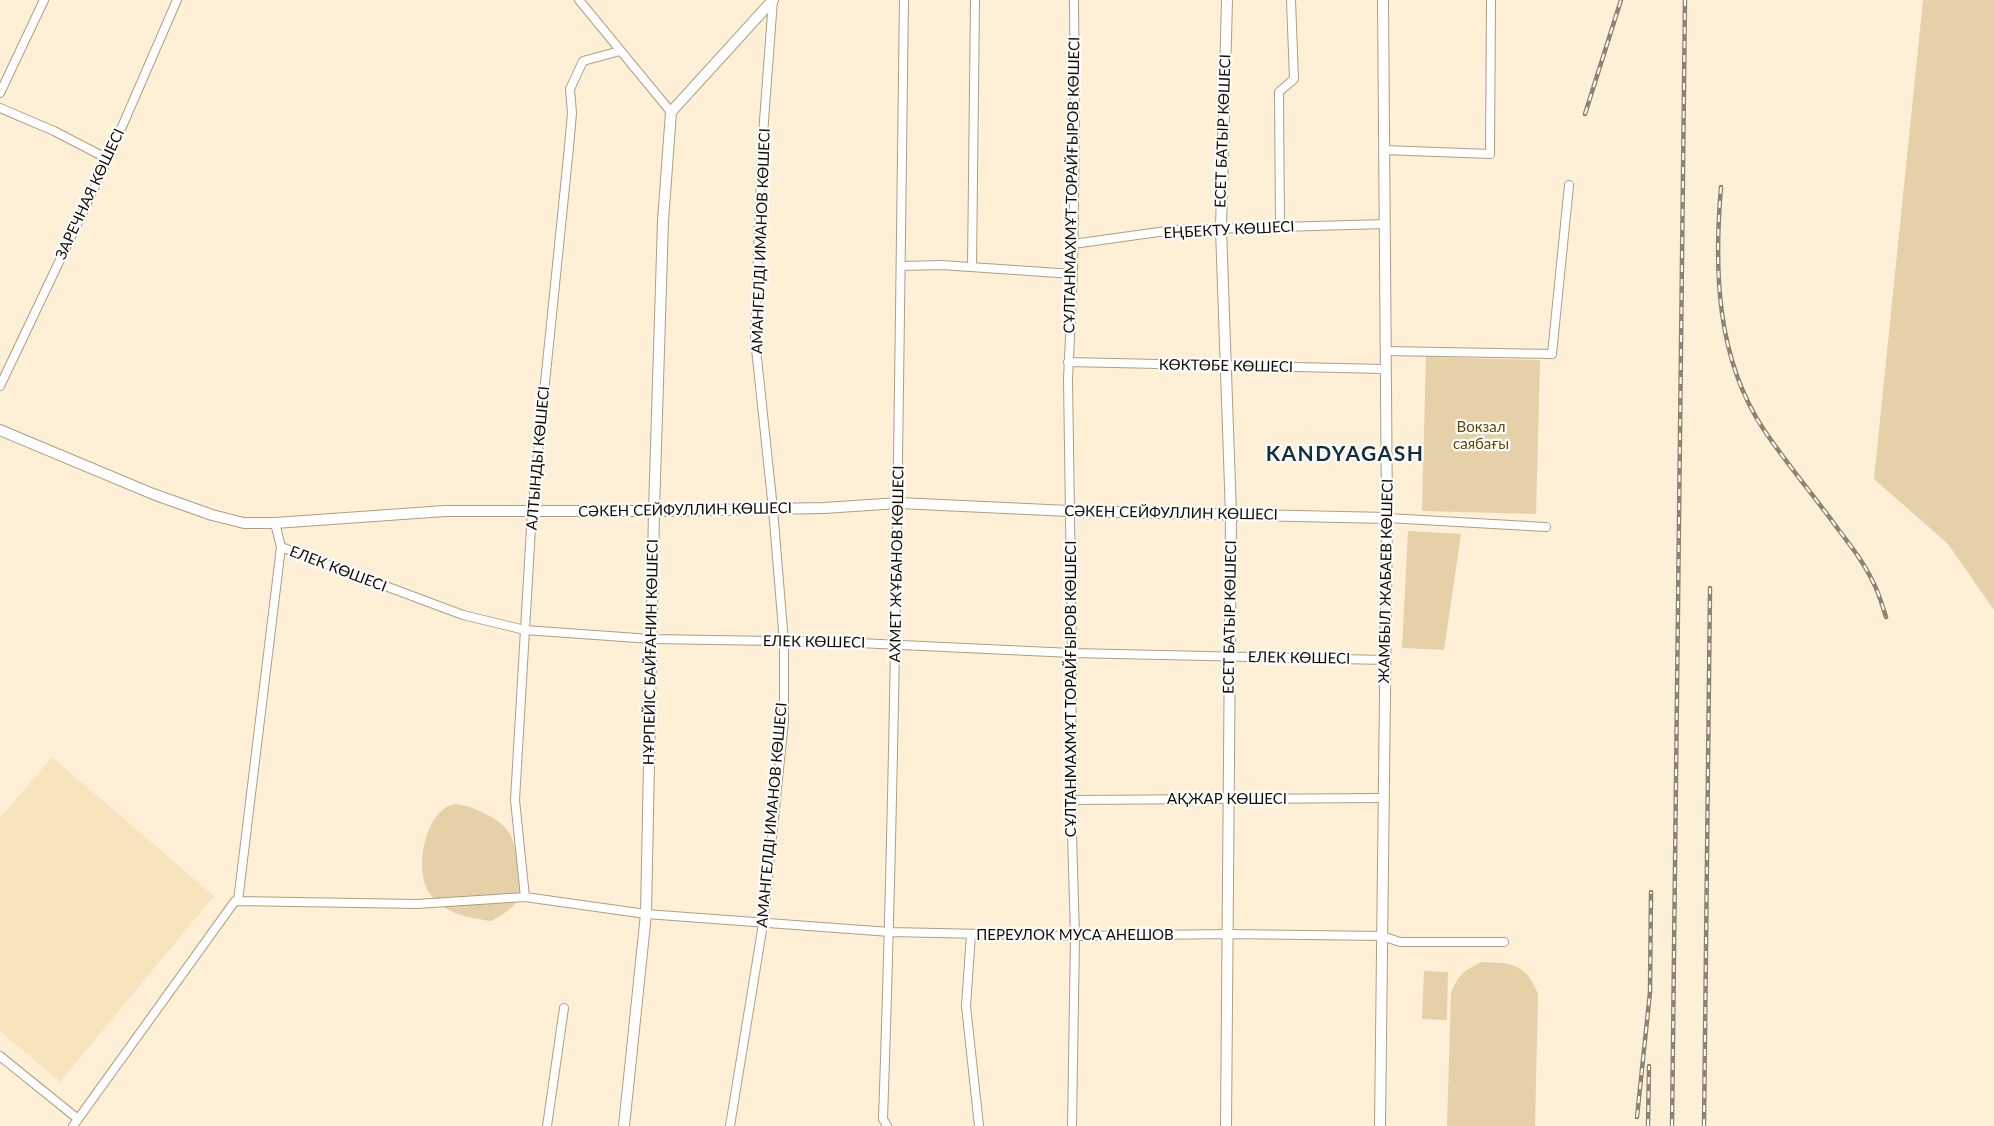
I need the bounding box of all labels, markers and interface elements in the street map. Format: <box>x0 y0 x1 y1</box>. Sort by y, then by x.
street label: СҰЛТАНМАХМҰТ ТОРАЙҒЫРОВ КӨШЕСІ <box>1060 37 1084 333</box>
street label: ЕСЕТ БАТЫР КӨШЕСІ <box>1211 54 1235 208</box>
street label: ЗАРЕЧНАЯ КӨШЕСІ <box>52 126 128 262</box>
street label: АМАНГЕЛДІ ИМАНОВ КӨШЕСІ <box>748 128 774 354</box>
street label: ЕҢБЕКТУ КӨШЕСІ <box>1163 218 1295 242</box>
street label: КӨКТӨБЕ КӨШЕСІ <box>1159 356 1293 376</box>
street label: АЛТЫНДЫ КӨШЕСІ <box>523 385 553 531</box>
park label: Вокзал саябағы <box>1453 418 1509 453</box>
district label: KANDYAGASH <box>1266 441 1424 467</box>
street label: АХМЕТ ЖҰБАНОВ КӨШЕСІ <box>886 465 908 663</box>
street label: ЖАМБЫЛ ЖАБАЕВ КӨШЕСІ <box>1375 479 1397 683</box>
street label: СӘКЕН СЕЙФУЛЛИН КӨШЕСІ <box>578 499 792 521</box>
street label: СӘКЕН СЕЙФУЛЛИН КӨШЕСІ <box>1064 502 1278 524</box>
street label: НҰРПЕЙІС БАЙҒАНИН КӨШЕСІ <box>640 539 662 765</box>
street label: ЕСЕТ БАТЫР КӨШЕСІ <box>1220 540 1240 694</box>
street label: СҰЛТАНМАХМҰТ ТОРАЙҒЫРОВ КӨШЕСІ <box>1062 541 1080 837</box>
street label: ЕЛЕК КӨШЕСІ <box>287 542 389 596</box>
street label: ЕЛЕК КӨШЕСІ <box>763 632 865 652</box>
street label: ЕЛЕК КӨШЕСІ <box>1248 648 1350 668</box>
street label: АМАНГЕЛДІ ИМАНОВ КӨШЕСІ <box>753 702 791 928</box>
street label: АҚЖАР КӨШЕСІ <box>1167 790 1287 808</box>
street label: ПЕРЕУЛОК МУСА АНЕШОВ <box>976 926 1174 944</box>

